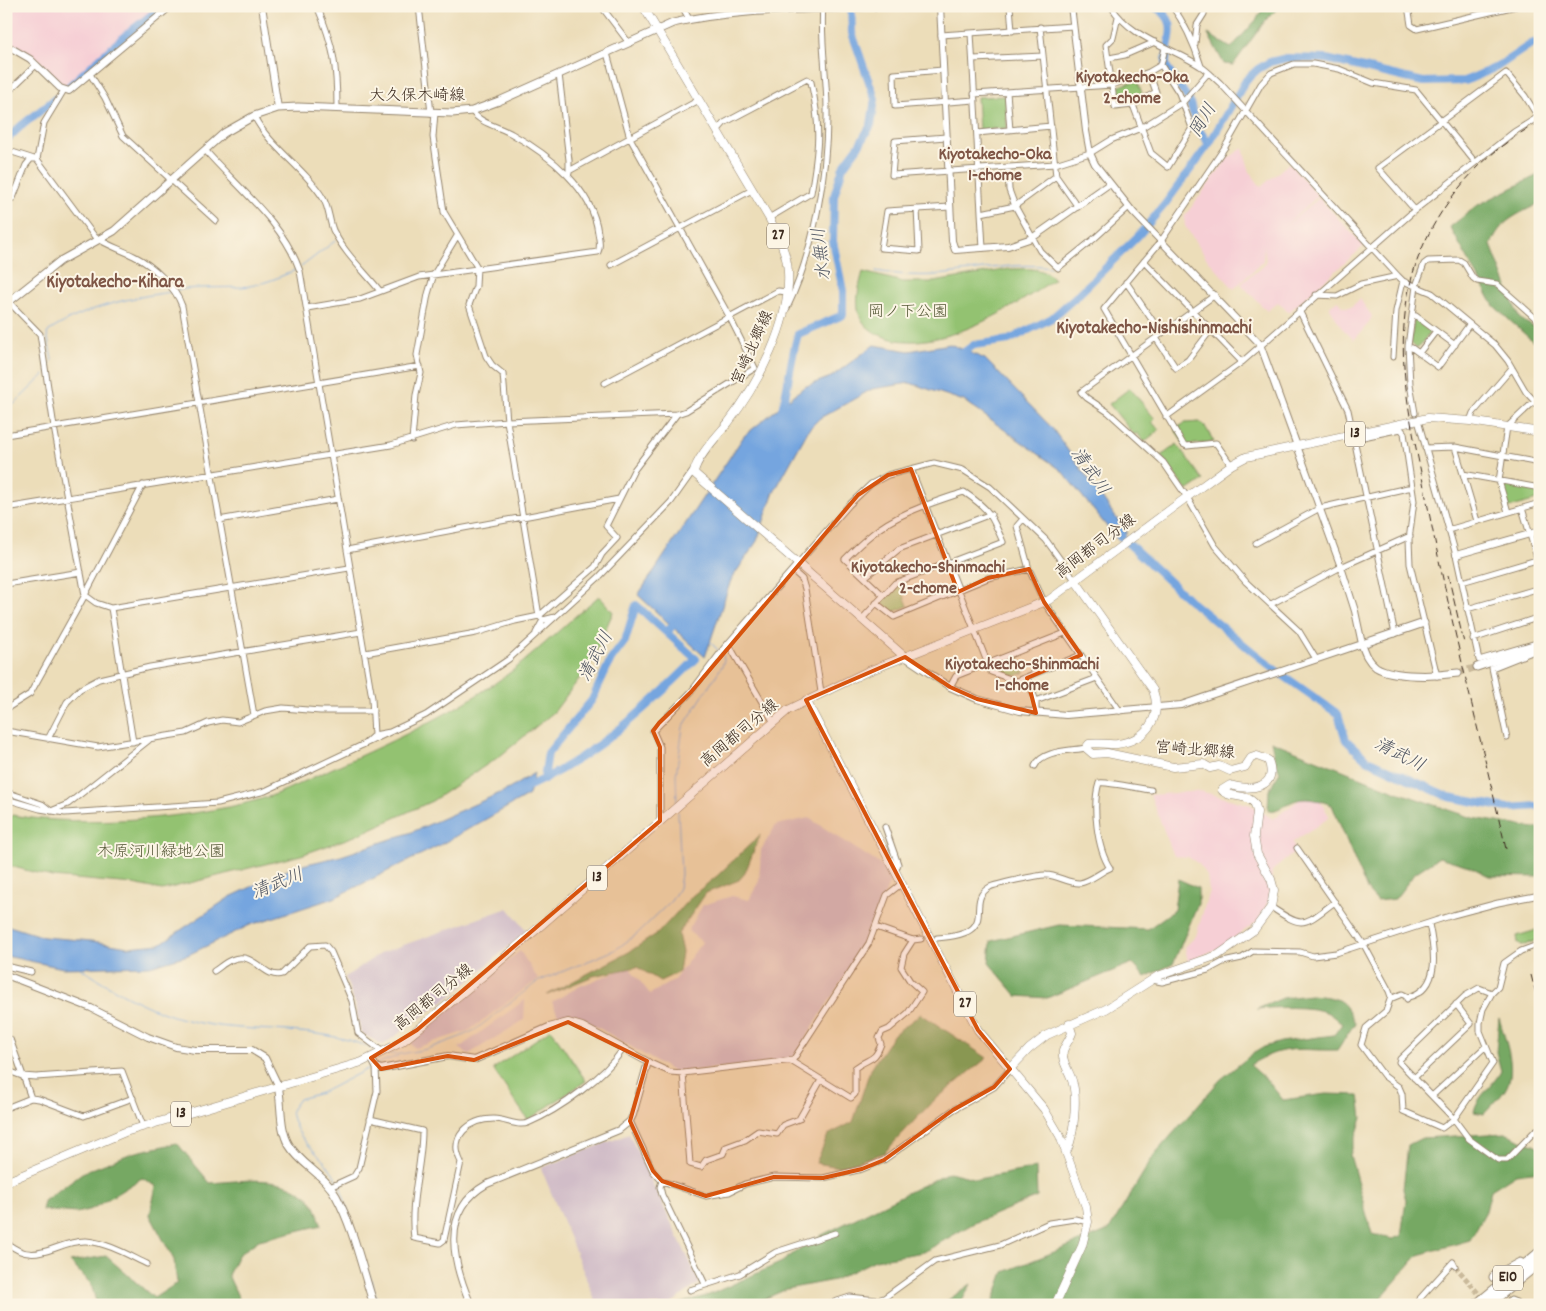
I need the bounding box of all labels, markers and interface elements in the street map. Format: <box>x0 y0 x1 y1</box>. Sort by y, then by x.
district label: Kiyotakecho-Oka 2-chome <box>1075 66 1189 112</box>
street label: 大久保木崎線 <box>369 85 465 108</box>
water label: 岡川 <box>1184 99 1224 143</box>
district label: Kiyotakecho-Oka 1-chome <box>938 143 1052 189</box>
road number: 27 <box>767 224 789 248</box>
water label: 水無川 <box>807 226 839 282</box>
district label: Kiyotakecho-Kihara <box>46 270 185 297</box>
park label: 岡ノ下公園 <box>868 301 948 324</box>
street label: 宮崎北郷線 <box>726 307 780 389</box>
district label: Kiyotakecho-Nishishinmachi <box>1056 316 1252 343</box>
road number: 13 <box>1345 422 1365 446</box>
water label: 清武川 <box>1063 443 1115 501</box>
street label: 高岡都司分線 <box>1051 509 1141 585</box>
district label: Kiyotakecho-Shinmachi 2-chome <box>851 556 1006 602</box>
water label: 清武川 <box>573 627 621 687</box>
district label: Kiyotakecho-Shinmachi 1-chome <box>945 653 1100 699</box>
street label: 高岡都司分線 <box>696 694 784 774</box>
water label: 清武川 <box>1369 733 1429 779</box>
street label: 宮崎北郷線 <box>1154 737 1236 765</box>
park label: 木原河川緑地公園 <box>97 841 225 864</box>
water label: 清武川 <box>248 863 308 907</box>
road number: 13 <box>587 866 607 890</box>
street label: 高岡都司分線 <box>389 959 479 1037</box>
road number: 27 <box>954 992 976 1016</box>
road number: 13 <box>171 1102 191 1126</box>
road number: E10 <box>1493 1266 1523 1290</box>

